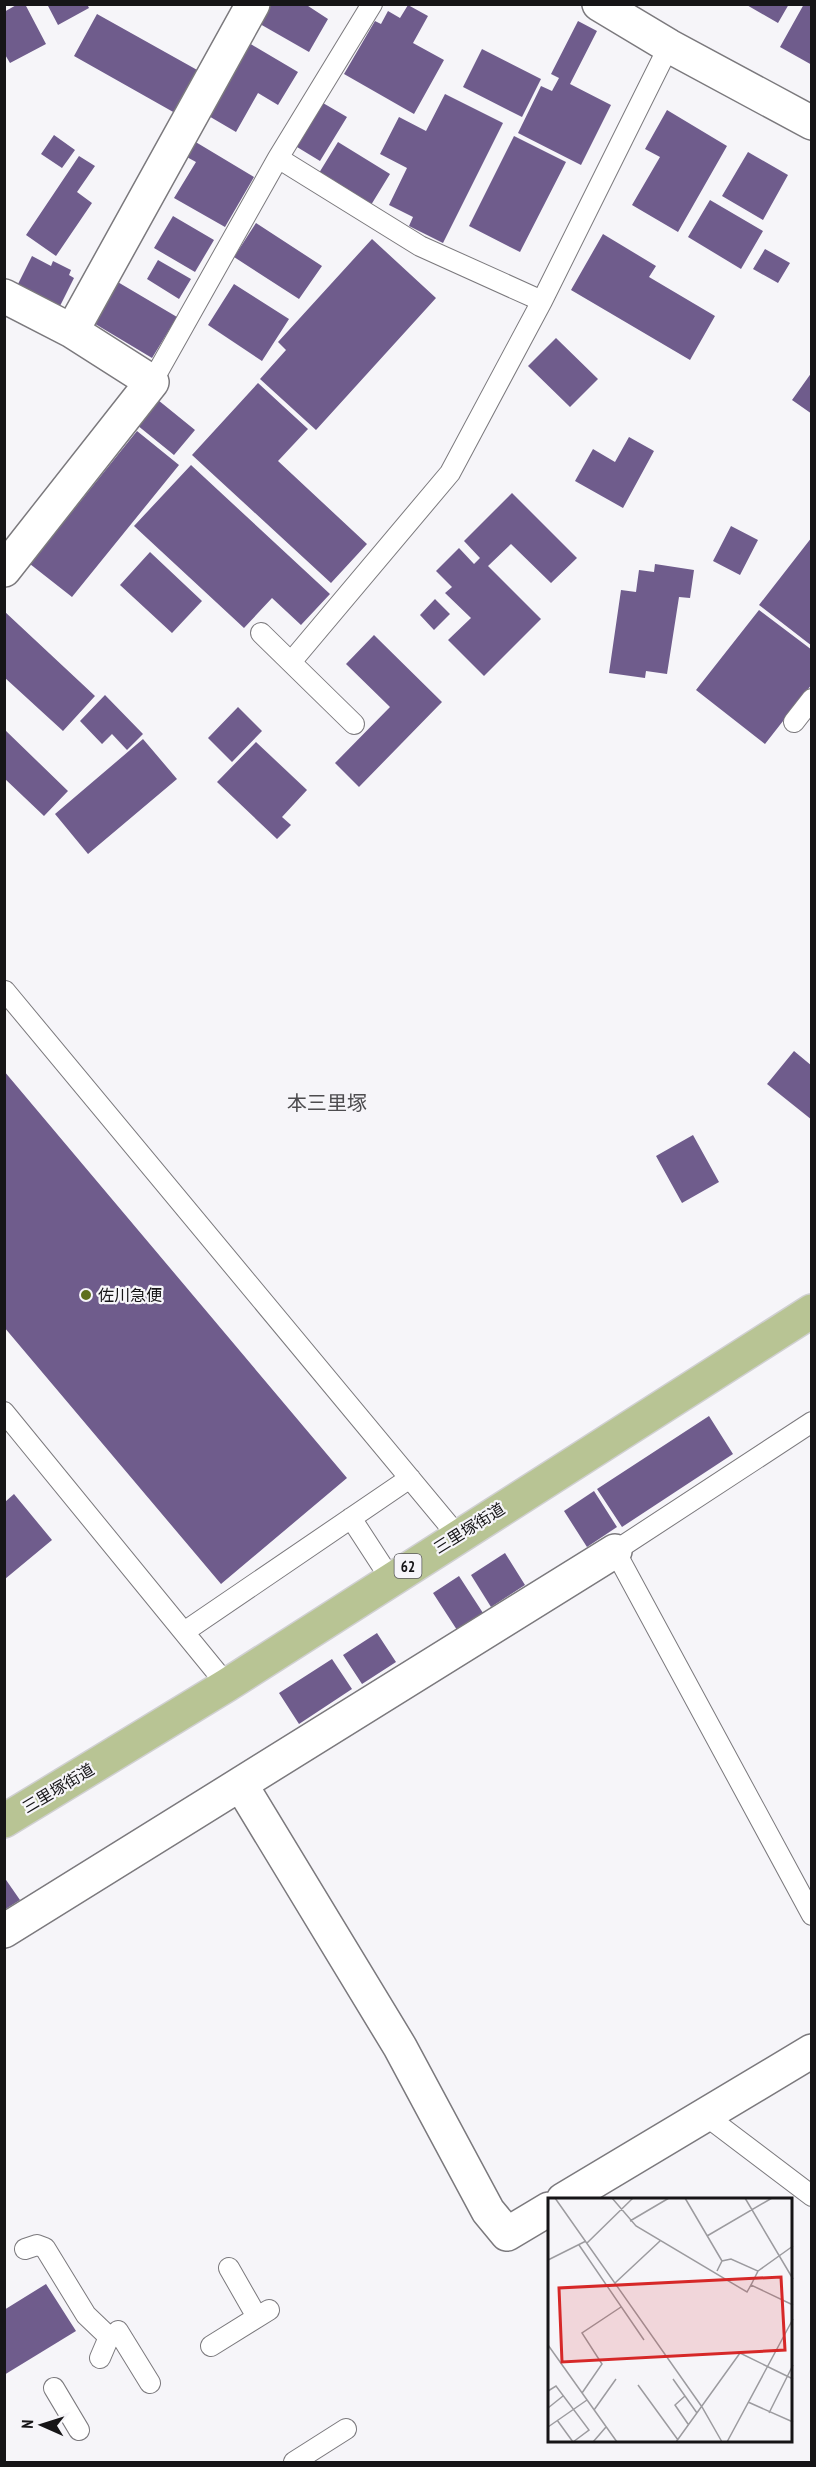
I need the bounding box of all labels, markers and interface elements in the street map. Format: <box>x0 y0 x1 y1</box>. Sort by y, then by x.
district label: 本三里塚 <box>287 1090 367 1116</box>
place label: 佐川急便 <box>98 1285 162 1305</box>
marker: 佐川急便 <box>79 1288 93 1302</box>
street label: 三里塚街道 <box>430 1498 508 1558</box>
road number: 62 <box>394 1554 422 1578</box>
street label: 三里塚街道 <box>19 1759 97 1817</box>
inset map <box>548 2198 792 2443</box>
north arrow <box>12 2395 72 2455</box>
text: N <box>17 2419 37 2429</box>

